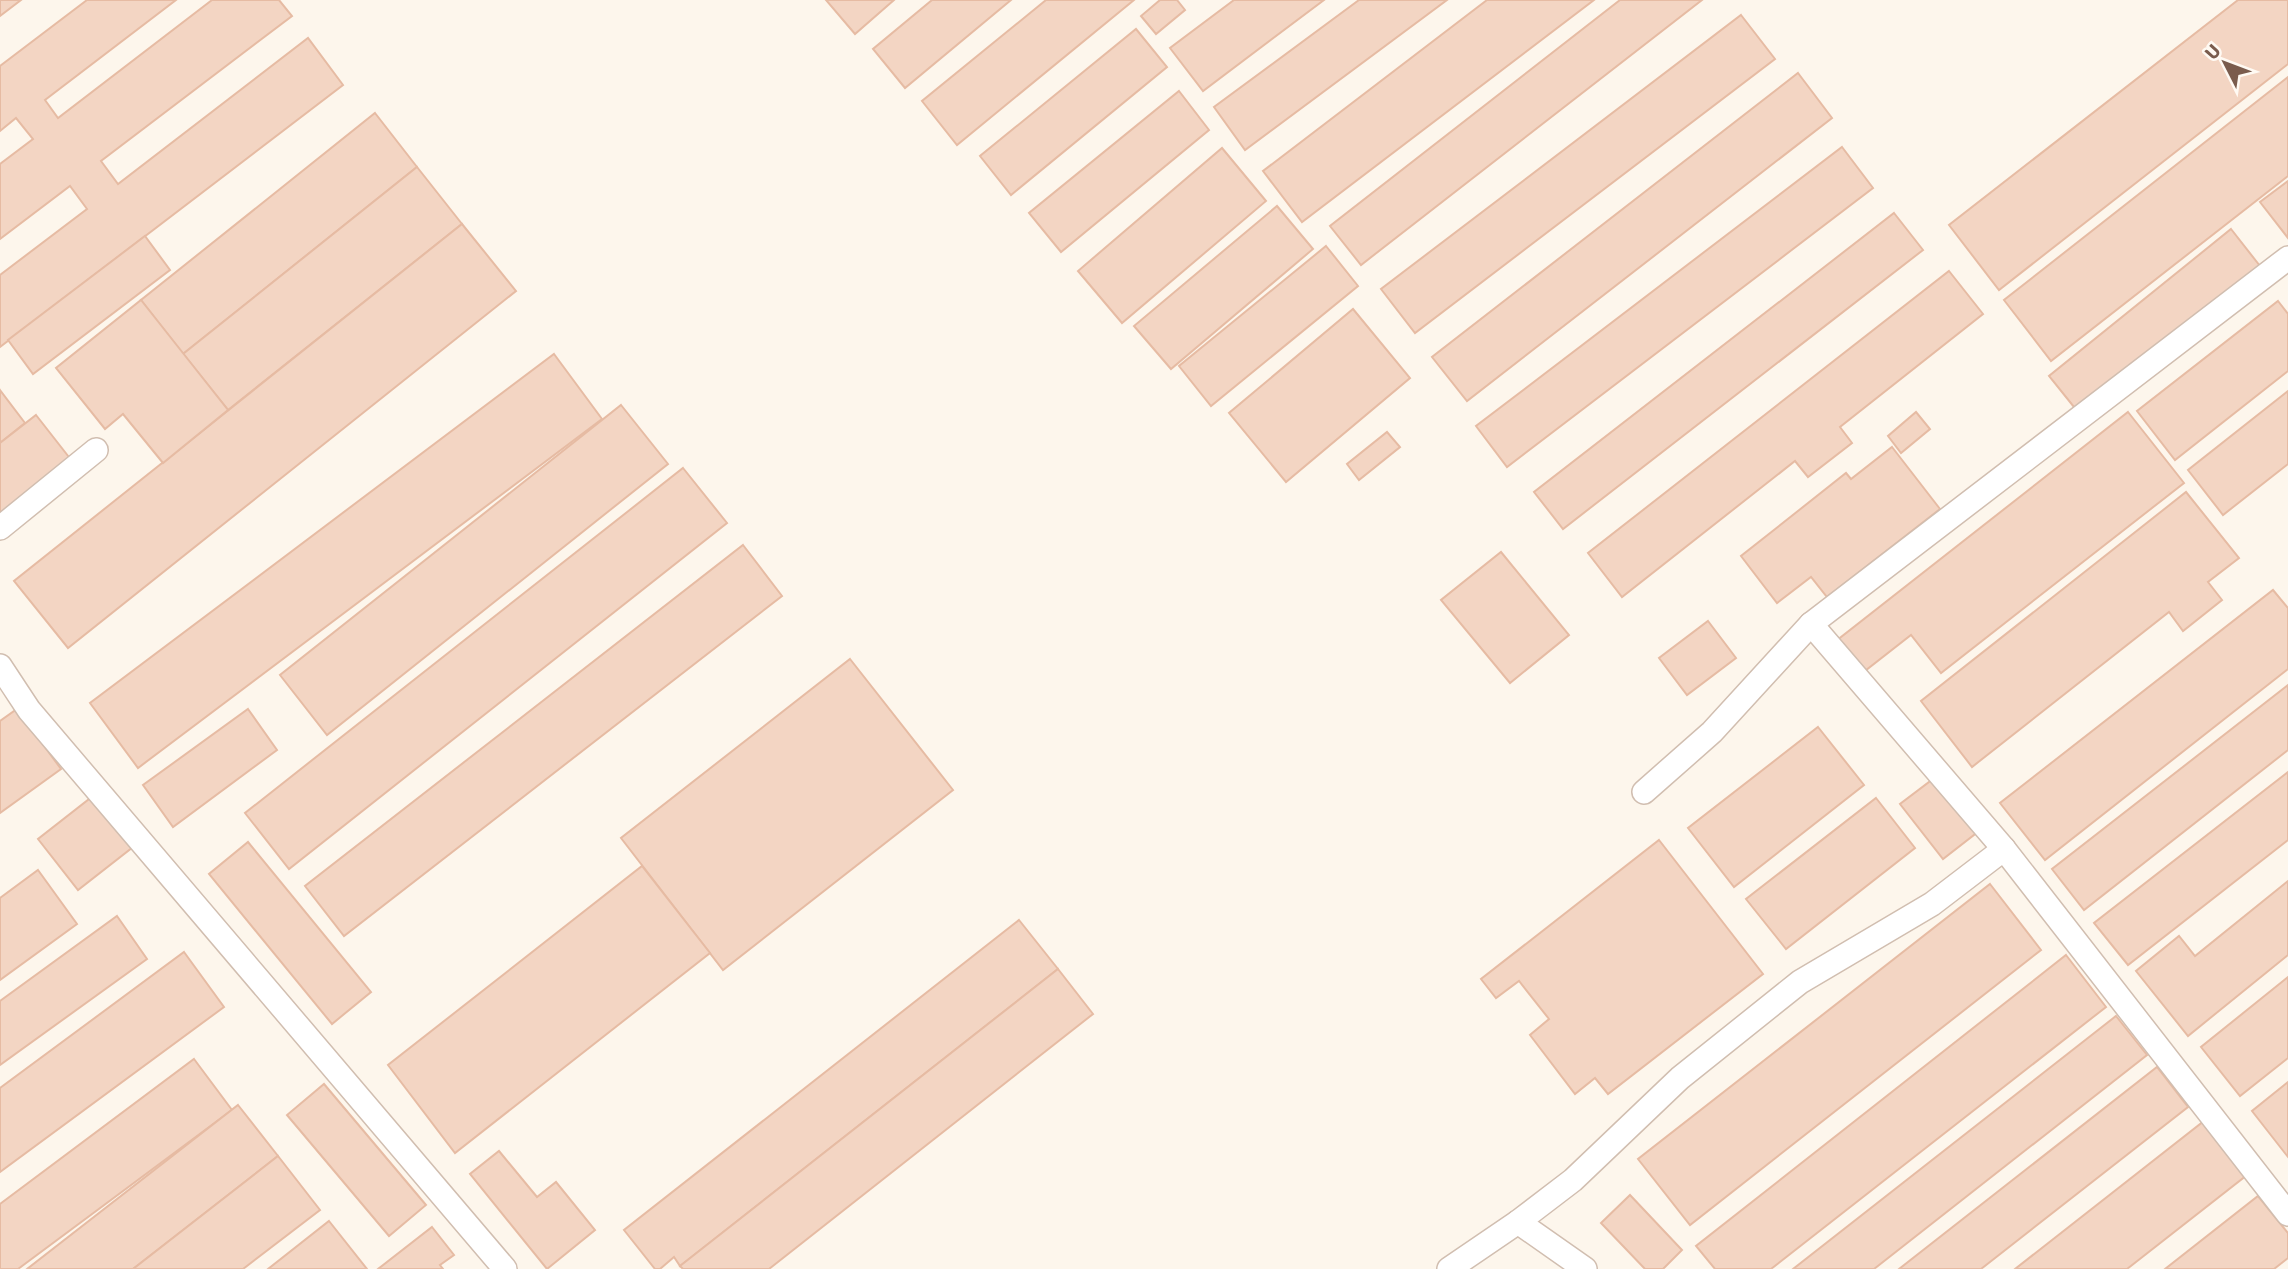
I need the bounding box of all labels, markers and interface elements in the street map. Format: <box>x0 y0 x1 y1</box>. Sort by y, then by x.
north arrow <box>2190 28 2260 98</box>
text: U <box>2200 40 2226 65</box>

